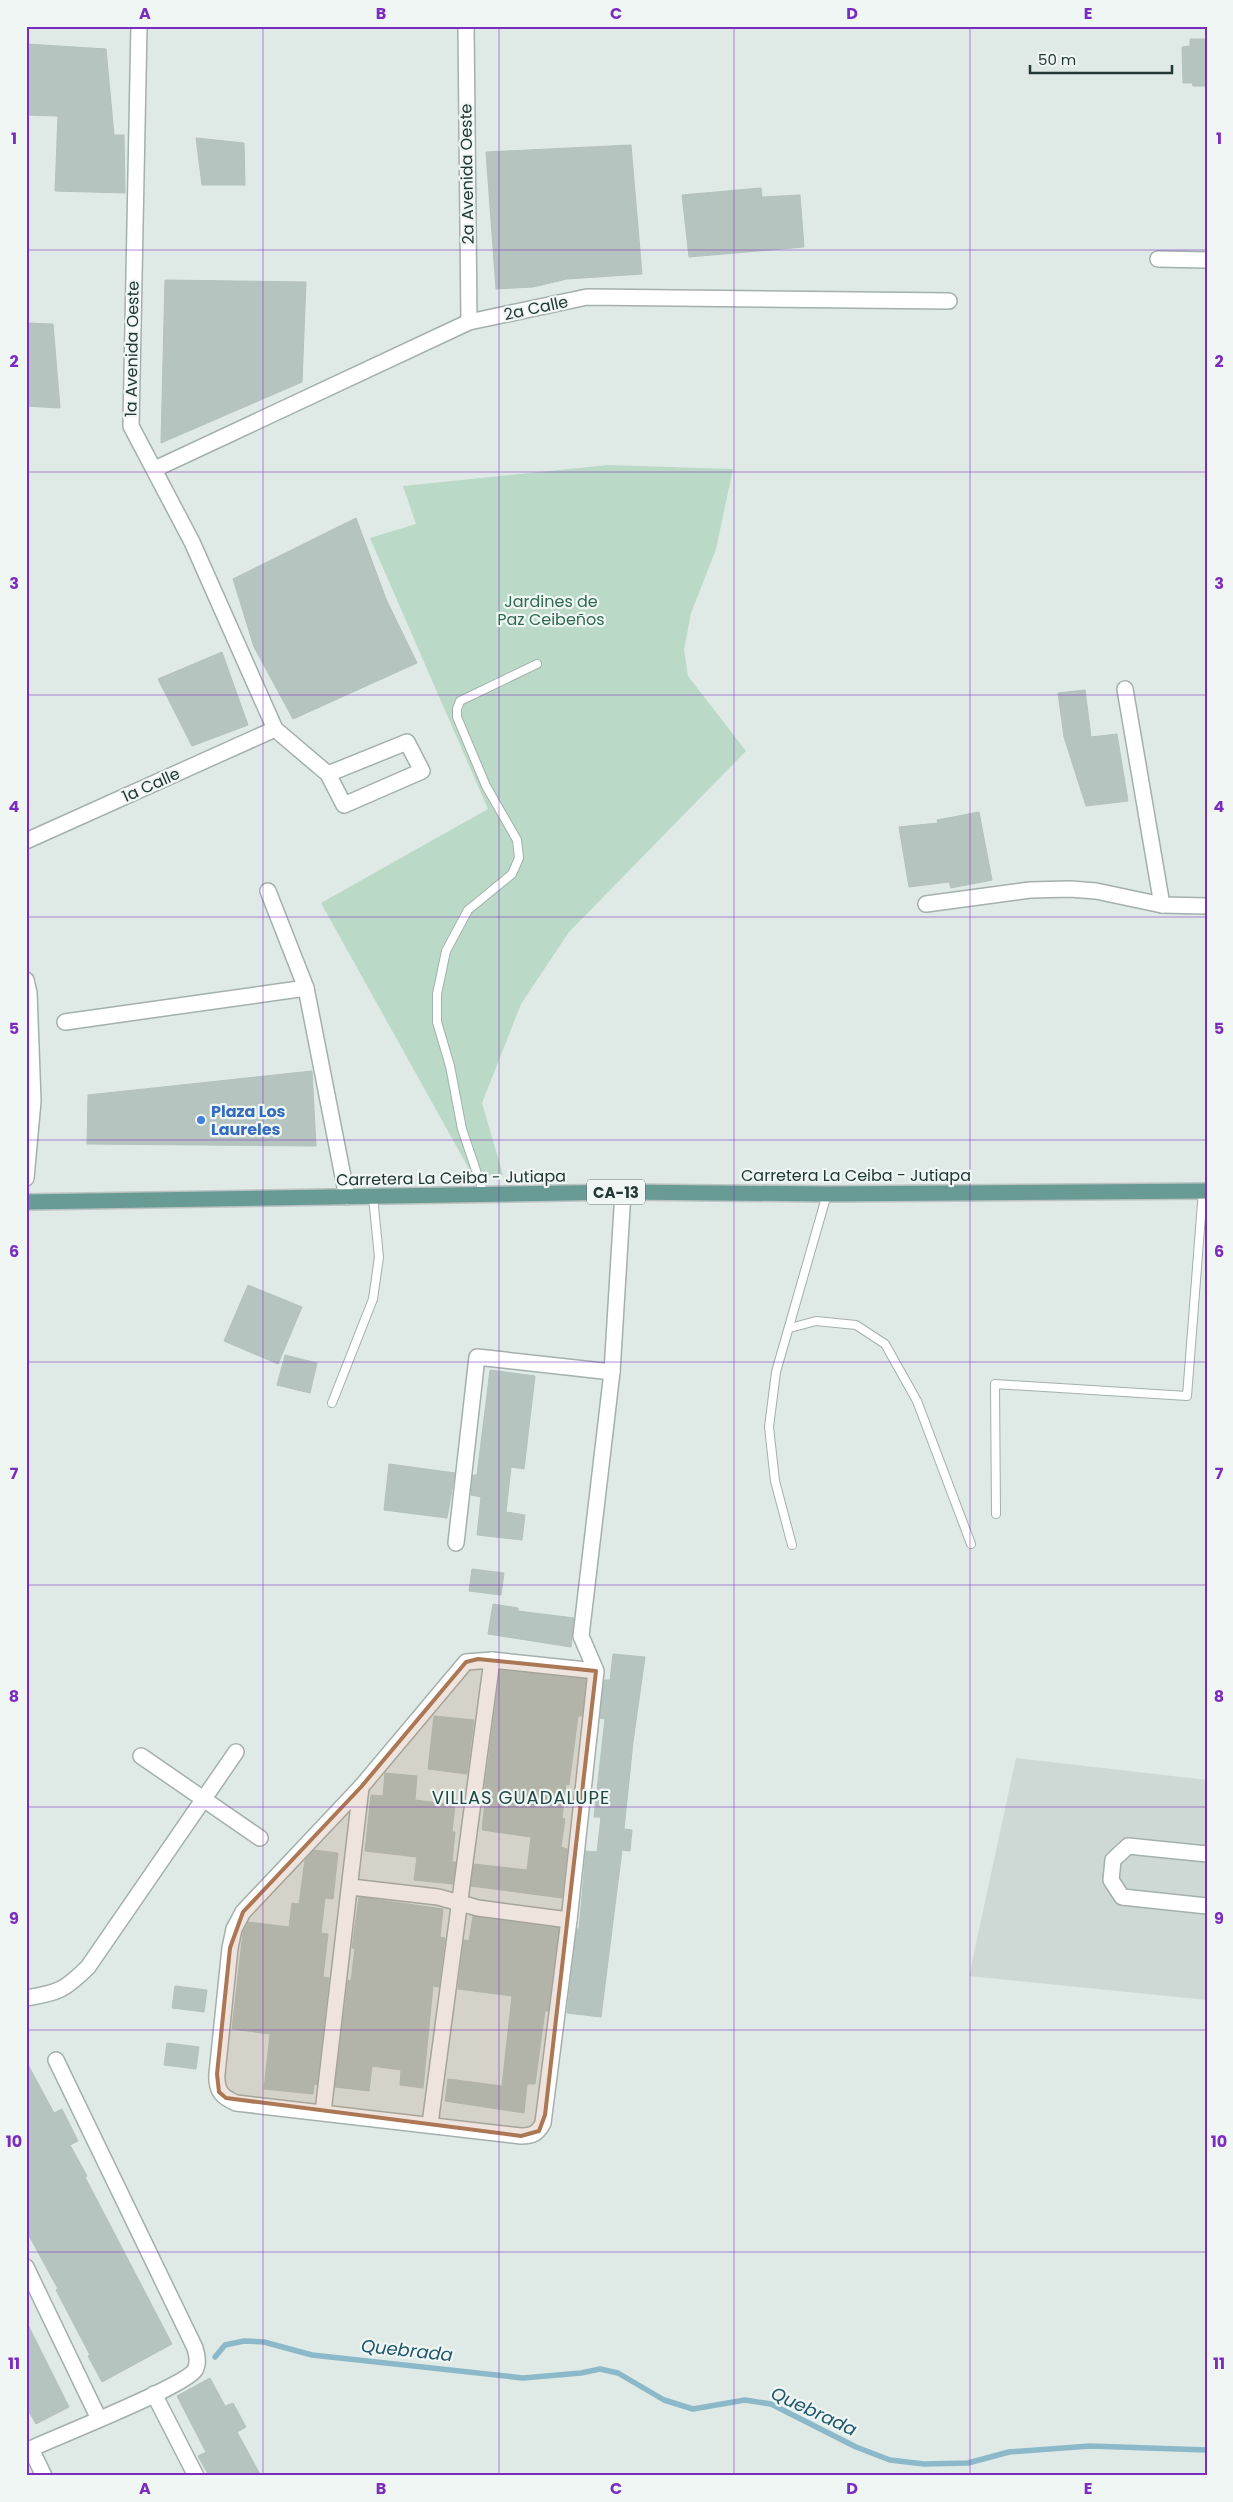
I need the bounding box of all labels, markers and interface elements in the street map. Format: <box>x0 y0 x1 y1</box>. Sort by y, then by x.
text: A <box>139 2 151 25</box>
text: B <box>376 2 386 25</box>
text: C <box>610 2 622 25</box>
text: D <box>846 2 858 25</box>
text: E <box>1084 2 1092 25</box>
scale bar <box>1030 42 1173 74</box>
text: 50 m <box>1038 49 1076 70</box>
street label: 2a Avenida Oeste <box>454 103 480 245</box>
text: 1 <box>11 127 17 150</box>
text: 1 <box>1216 127 1222 150</box>
street label: 1a Avenida Oeste <box>119 280 145 417</box>
street label: 2a Calle <box>502 290 570 326</box>
text: 2 <box>9 350 19 373</box>
text: 2 <box>1214 350 1224 373</box>
text: 3 <box>9 572 19 595</box>
text: 3 <box>1214 572 1224 595</box>
park label: Jardines de Paz Ceibeños <box>497 590 605 631</box>
street label: 1a Calle <box>118 762 184 808</box>
text: 4 <box>9 795 20 818</box>
text: 4 <box>1214 795 1225 818</box>
text: 5 <box>9 1017 19 1040</box>
text: 5 <box>1214 1017 1224 1040</box>
place label: Plaza Los Laureles <box>211 1100 286 1141</box>
marker: Plaza Los Laureles <box>195 1114 207 1126</box>
street label: Carretera La Ceiba - Jutiapa <box>336 1164 566 1192</box>
street label: Carretera La Ceiba - Jutiapa <box>741 1164 971 1187</box>
road number: CA-13 <box>587 1180 645 1204</box>
text: 6 <box>9 1240 19 1263</box>
text: 6 <box>1214 1240 1224 1263</box>
text: 7 <box>10 1462 19 1485</box>
text: 7 <box>1215 1462 1224 1485</box>
text: 8 <box>9 1685 19 1708</box>
text: 8 <box>1214 1685 1224 1708</box>
district label: VILLAS GUADALUPE <box>432 1785 610 1810</box>
text: 9 <box>9 1907 19 1930</box>
text: 9 <box>1214 1907 1224 1930</box>
text: 10 <box>6 2130 22 2153</box>
text: 10 <box>1211 2130 1227 2153</box>
water label: Quebrada <box>360 2333 454 2367</box>
text: 11 <box>8 2352 20 2375</box>
text: 11 <box>1213 2352 1225 2375</box>
water label: Quebrada <box>767 2380 861 2442</box>
text: A <box>139 2477 151 2500</box>
text: B <box>376 2477 386 2500</box>
text: C <box>610 2477 622 2500</box>
text: D <box>846 2477 858 2500</box>
text: E <box>1084 2477 1092 2500</box>

